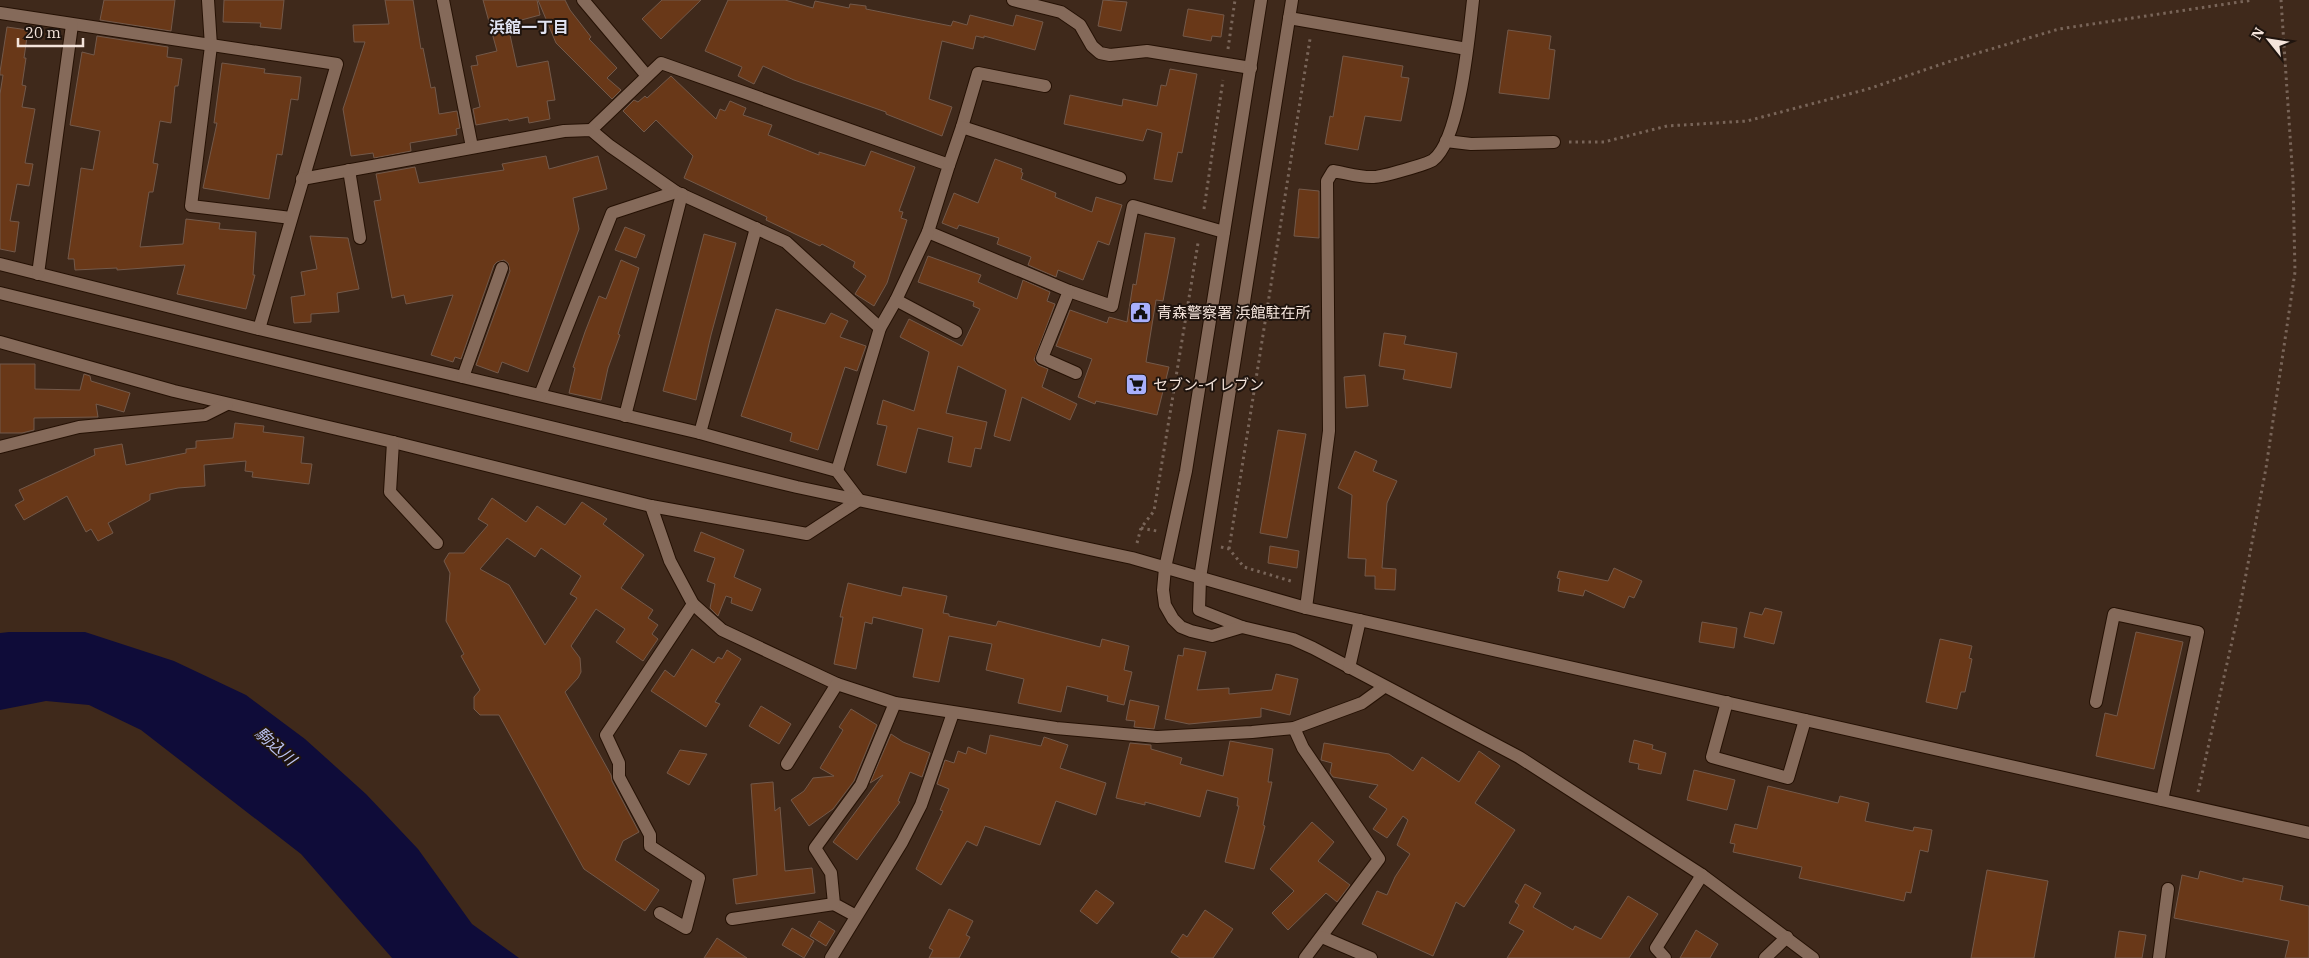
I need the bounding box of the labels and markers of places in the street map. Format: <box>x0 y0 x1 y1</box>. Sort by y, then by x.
public building icon: 青森警察署 浜館駐在所 <box>1129 301 1153 325</box>
place label: 青森警察署 浜館駐在所 <box>1157 303 1310 322</box>
supermarket icon: セブン-イレブン <box>1125 373 1149 397</box>
place label: セブン-イレブン <box>1153 375 1264 394</box>

